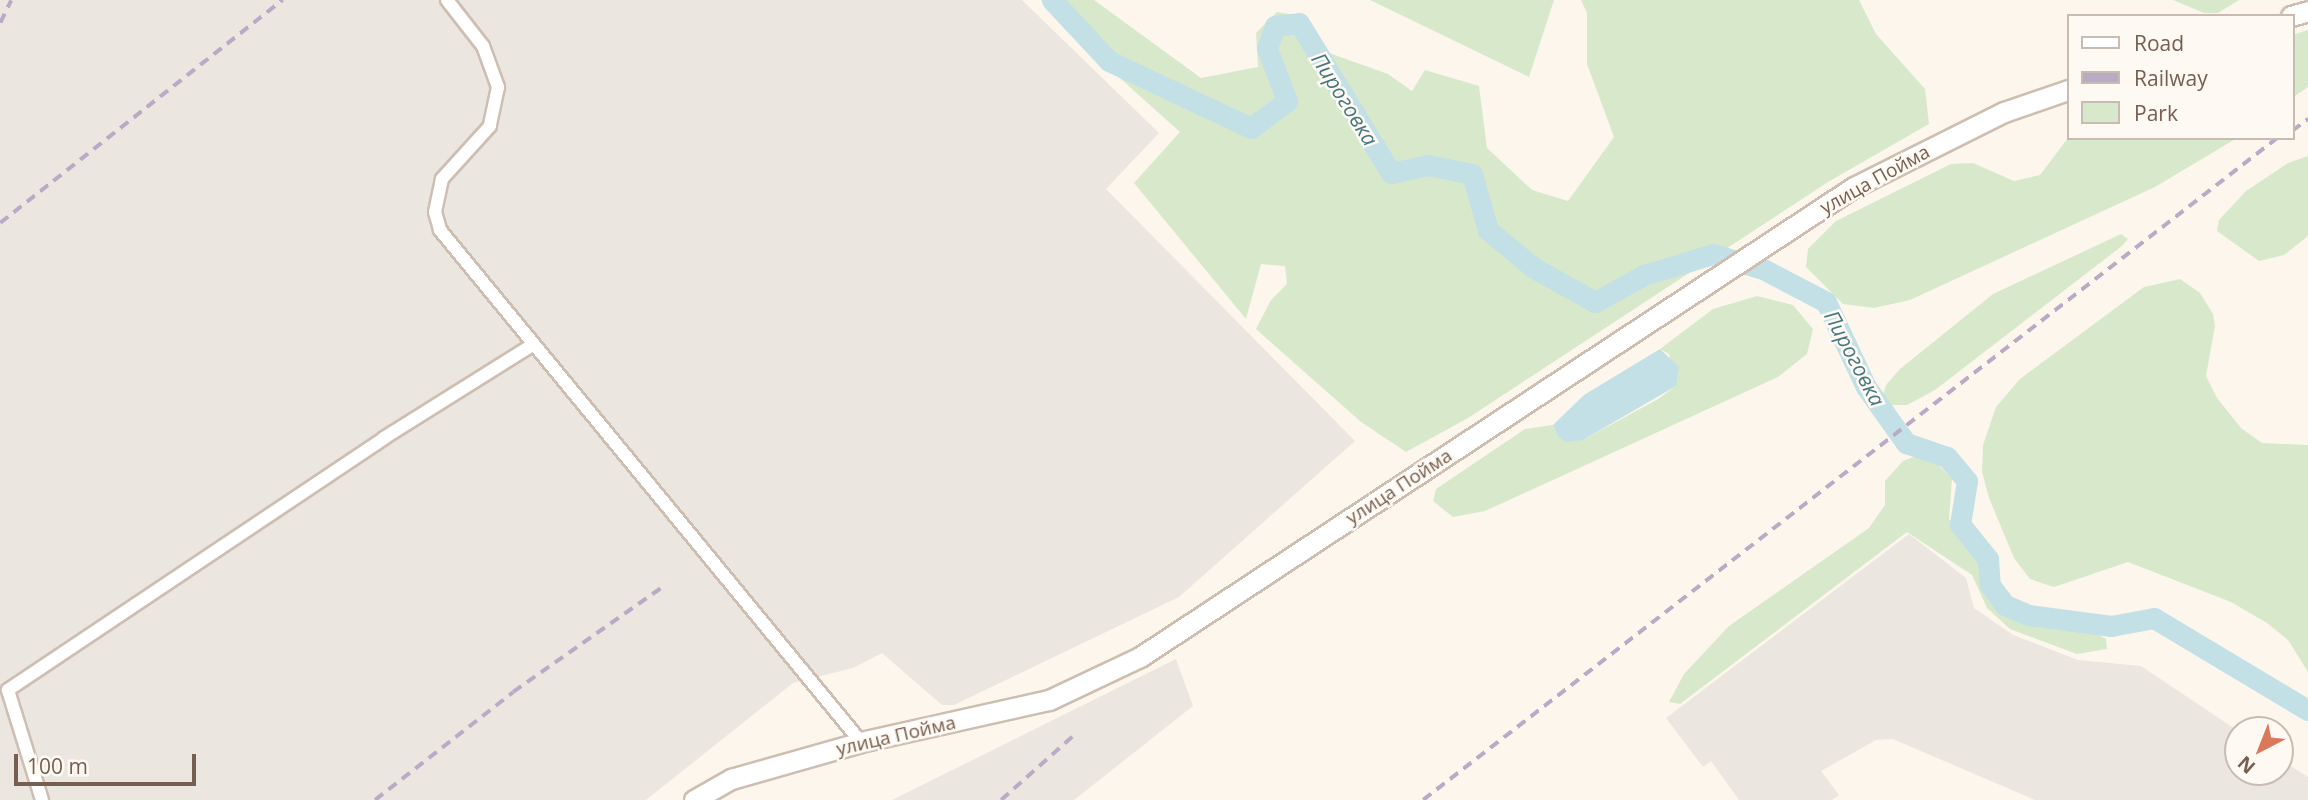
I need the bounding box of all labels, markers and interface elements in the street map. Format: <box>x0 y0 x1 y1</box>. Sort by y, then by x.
legend <box>2066 14 2294 140</box>
text: Road <box>2134 29 2184 57</box>
water label: Пироговка <box>1307 48 1383 150</box>
text: Railway <box>2134 64 2208 92</box>
text: Park <box>2134 99 2178 127</box>
street label: улица Пойма <box>1816 141 1934 219</box>
water label: Пироговка <box>1819 306 1891 410</box>
street label: улица Пойма <box>1342 444 1456 530</box>
street label: улица Пойма <box>834 711 958 761</box>
north arrow <box>2224 716 2294 786</box>
scale bar <box>18 740 200 784</box>
text: N <box>2232 750 2261 780</box>
text: 100 m <box>27 752 88 780</box>

